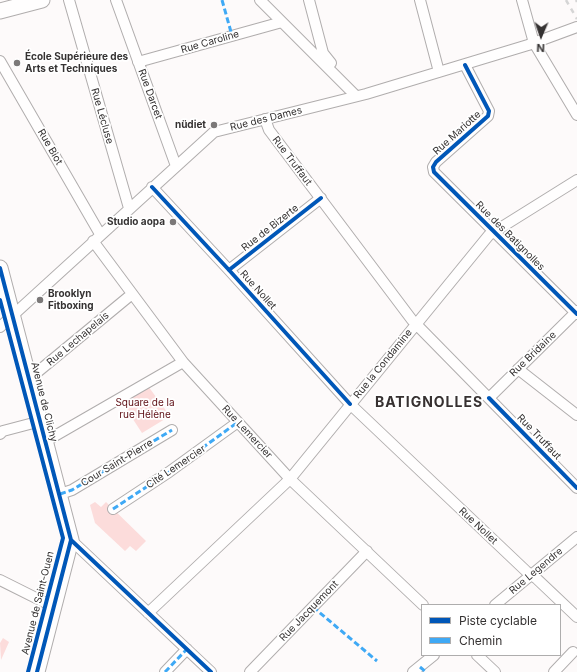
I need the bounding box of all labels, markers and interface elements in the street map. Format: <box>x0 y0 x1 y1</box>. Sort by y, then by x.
north arrow <box>521 16 561 56</box>
street label: Rue Caroline <box>179 28 241 56</box>
text: N <box>536 41 545 55</box>
place label: École Supérieure des Arts et Techniques <box>25 51 128 74</box>
marker: École Supérieure des Arts et Techniques <box>12 58 22 68</box>
street label: Rue Darcet <box>135 67 165 121</box>
street label: Rue Lécluse <box>88 87 116 145</box>
street label: Rue des Dames <box>229 104 303 134</box>
street label: Rue Mariotte <box>431 108 483 158</box>
place label: nüdiet <box>175 119 206 131</box>
marker: nüdiet <box>209 120 219 130</box>
street label: Rue Biot <box>35 127 65 167</box>
street label: Rue Truffaut <box>270 134 314 188</box>
street label: Rue des Batignolles <box>473 199 547 273</box>
street label: Rue de Bizerte <box>239 202 301 254</box>
place label: Studio aopa <box>107 216 165 228</box>
marker: Studio aopa <box>168 217 178 227</box>
street label: Rue Nollet <box>237 268 279 312</box>
place label: Brooklyn Fitboxing <box>48 288 94 312</box>
marker: Brooklyn Fitboxing <box>35 295 45 305</box>
street label: Rue Lechapelais <box>44 310 112 368</box>
street label: Rue la Condamine <box>351 327 415 401</box>
street label: Rue Bridaine <box>507 329 559 379</box>
street label: Avenue de Clichy <box>28 361 60 443</box>
district label: BATIGNOLLES <box>375 395 483 411</box>
park label: Square de la rue Hélène <box>115 397 175 420</box>
street label: Rue Lemercier <box>219 403 275 461</box>
street label: Rue Truffaut <box>514 412 564 462</box>
street label: Cour Saint-Pierre <box>79 437 155 489</box>
street label: Cité Lemercier <box>144 443 208 491</box>
street label: Rue Nollet <box>456 505 500 547</box>
street label: Rue Legendre <box>507 545 565 597</box>
street label: Avenue de Saint-Ouen <box>19 550 57 656</box>
street label: Rue Jacquemont <box>277 578 341 644</box>
legend <box>421 604 561 656</box>
text: Piste cyclable <box>459 613 537 628</box>
text: Chemin <box>459 633 502 648</box>

